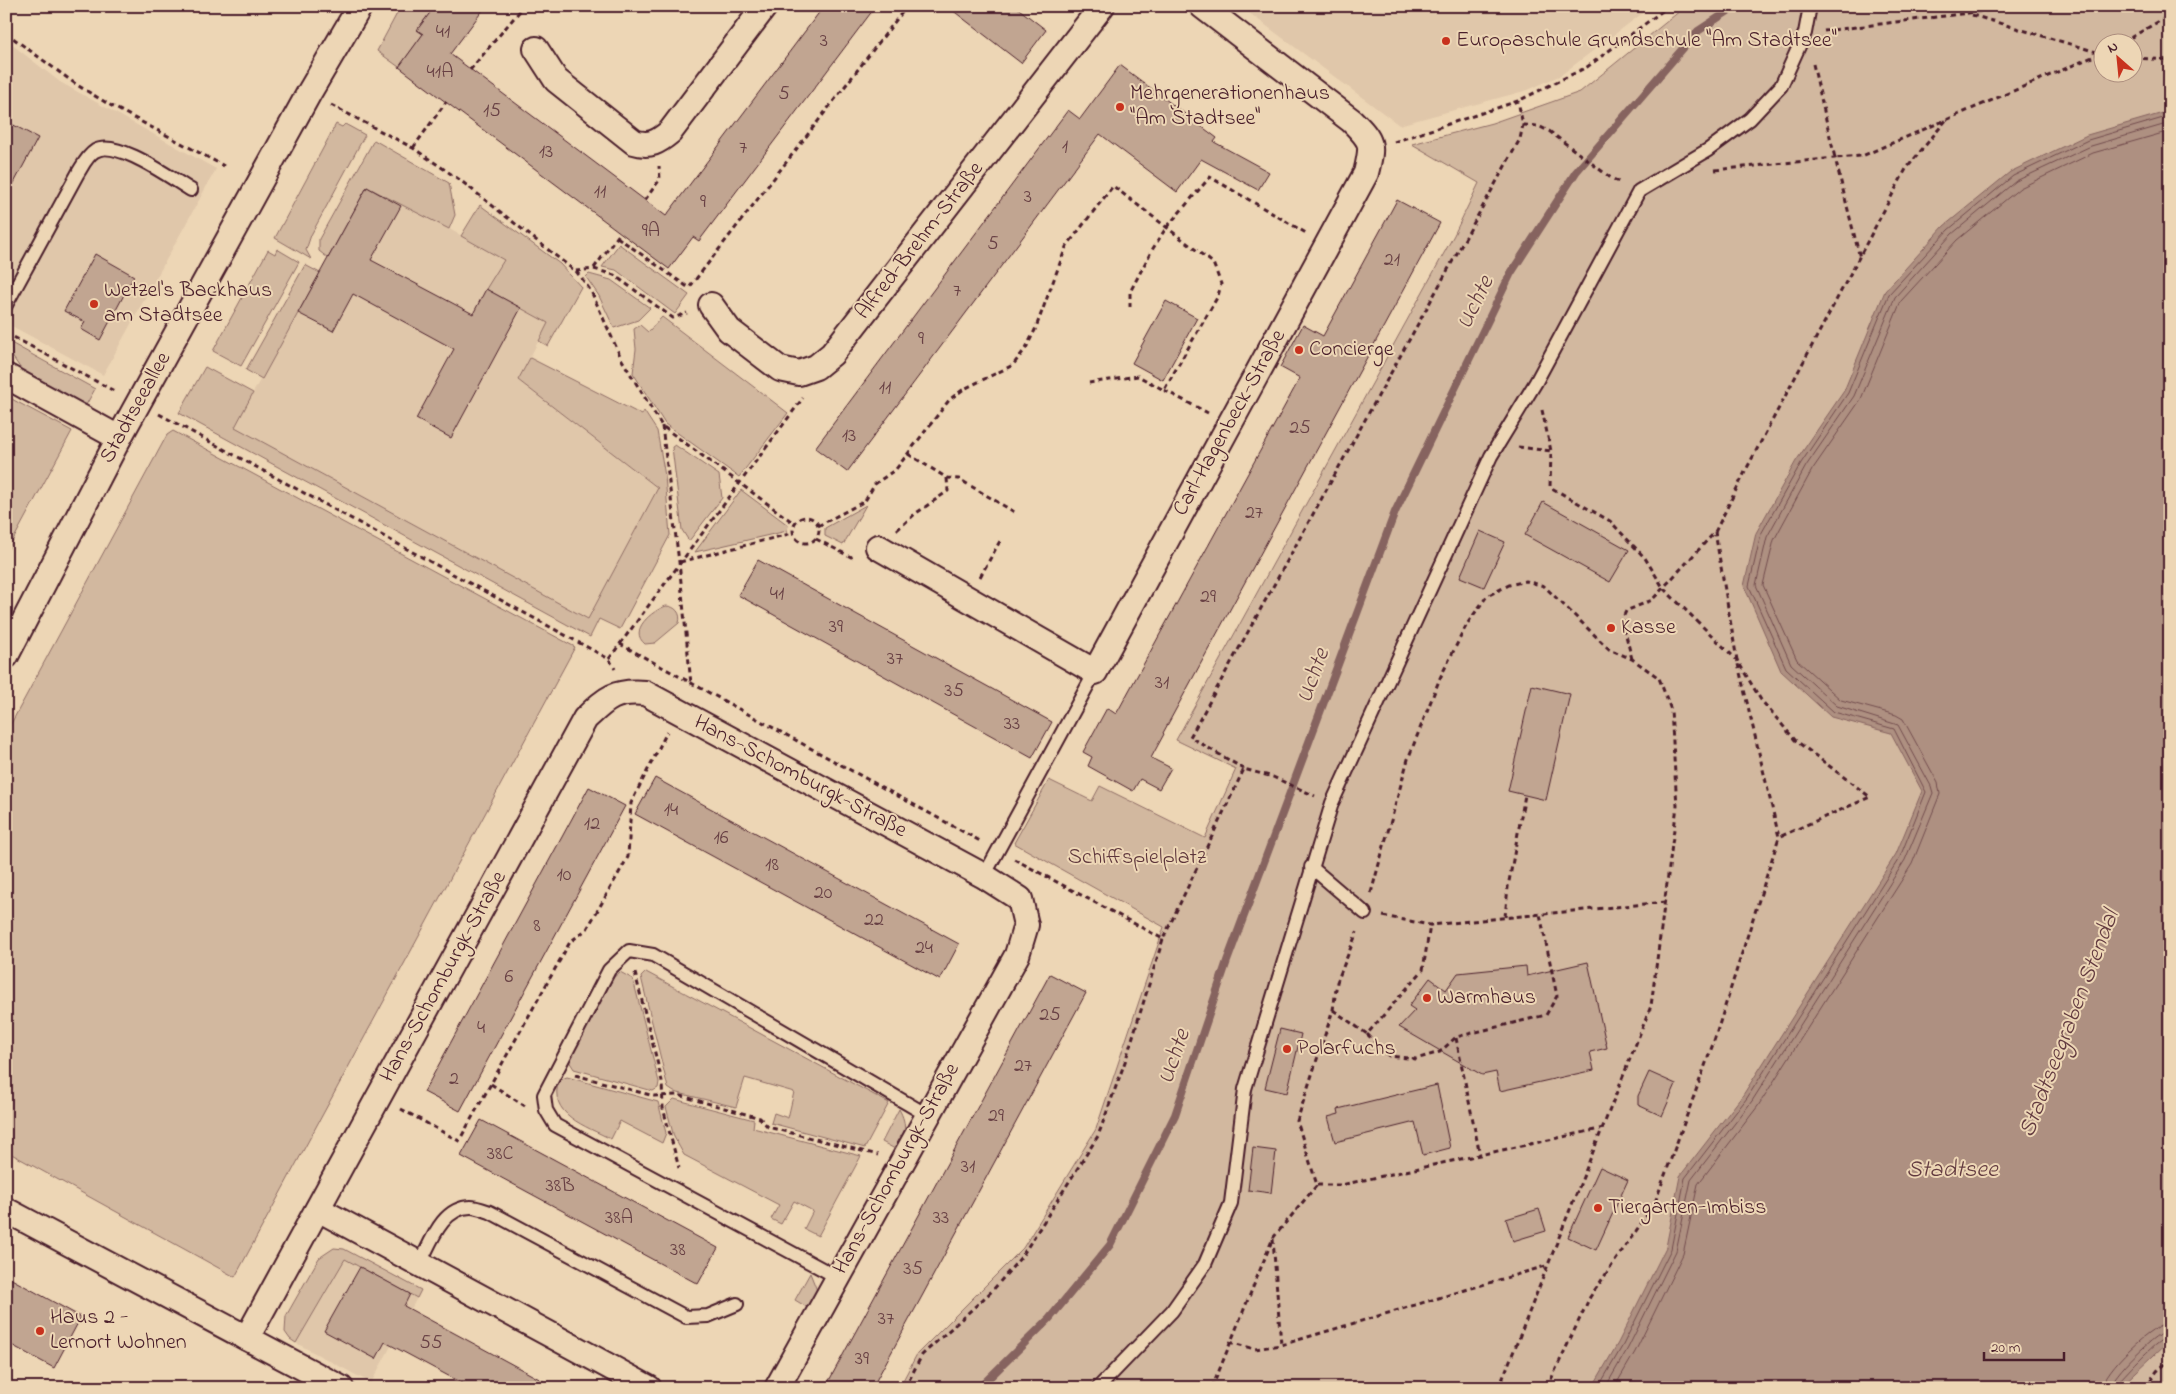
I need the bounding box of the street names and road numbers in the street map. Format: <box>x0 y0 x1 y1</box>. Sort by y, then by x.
street label: Alfred-Brehm-Straße <box>848 155 992 327</box>
street label: Carl-Hagenbeck-Straße <box>1165 324 1296 523</box>
street label: Stadtseeallee <box>92 346 180 470</box>
street label: Hans-Schomburgk-Straße <box>687 707 912 848</box>
street label: Hans-Schomburgk-Straße <box>372 865 516 1089</box>
street label: Hans-Schomburgk-Straße <box>825 1057 969 1281</box>

